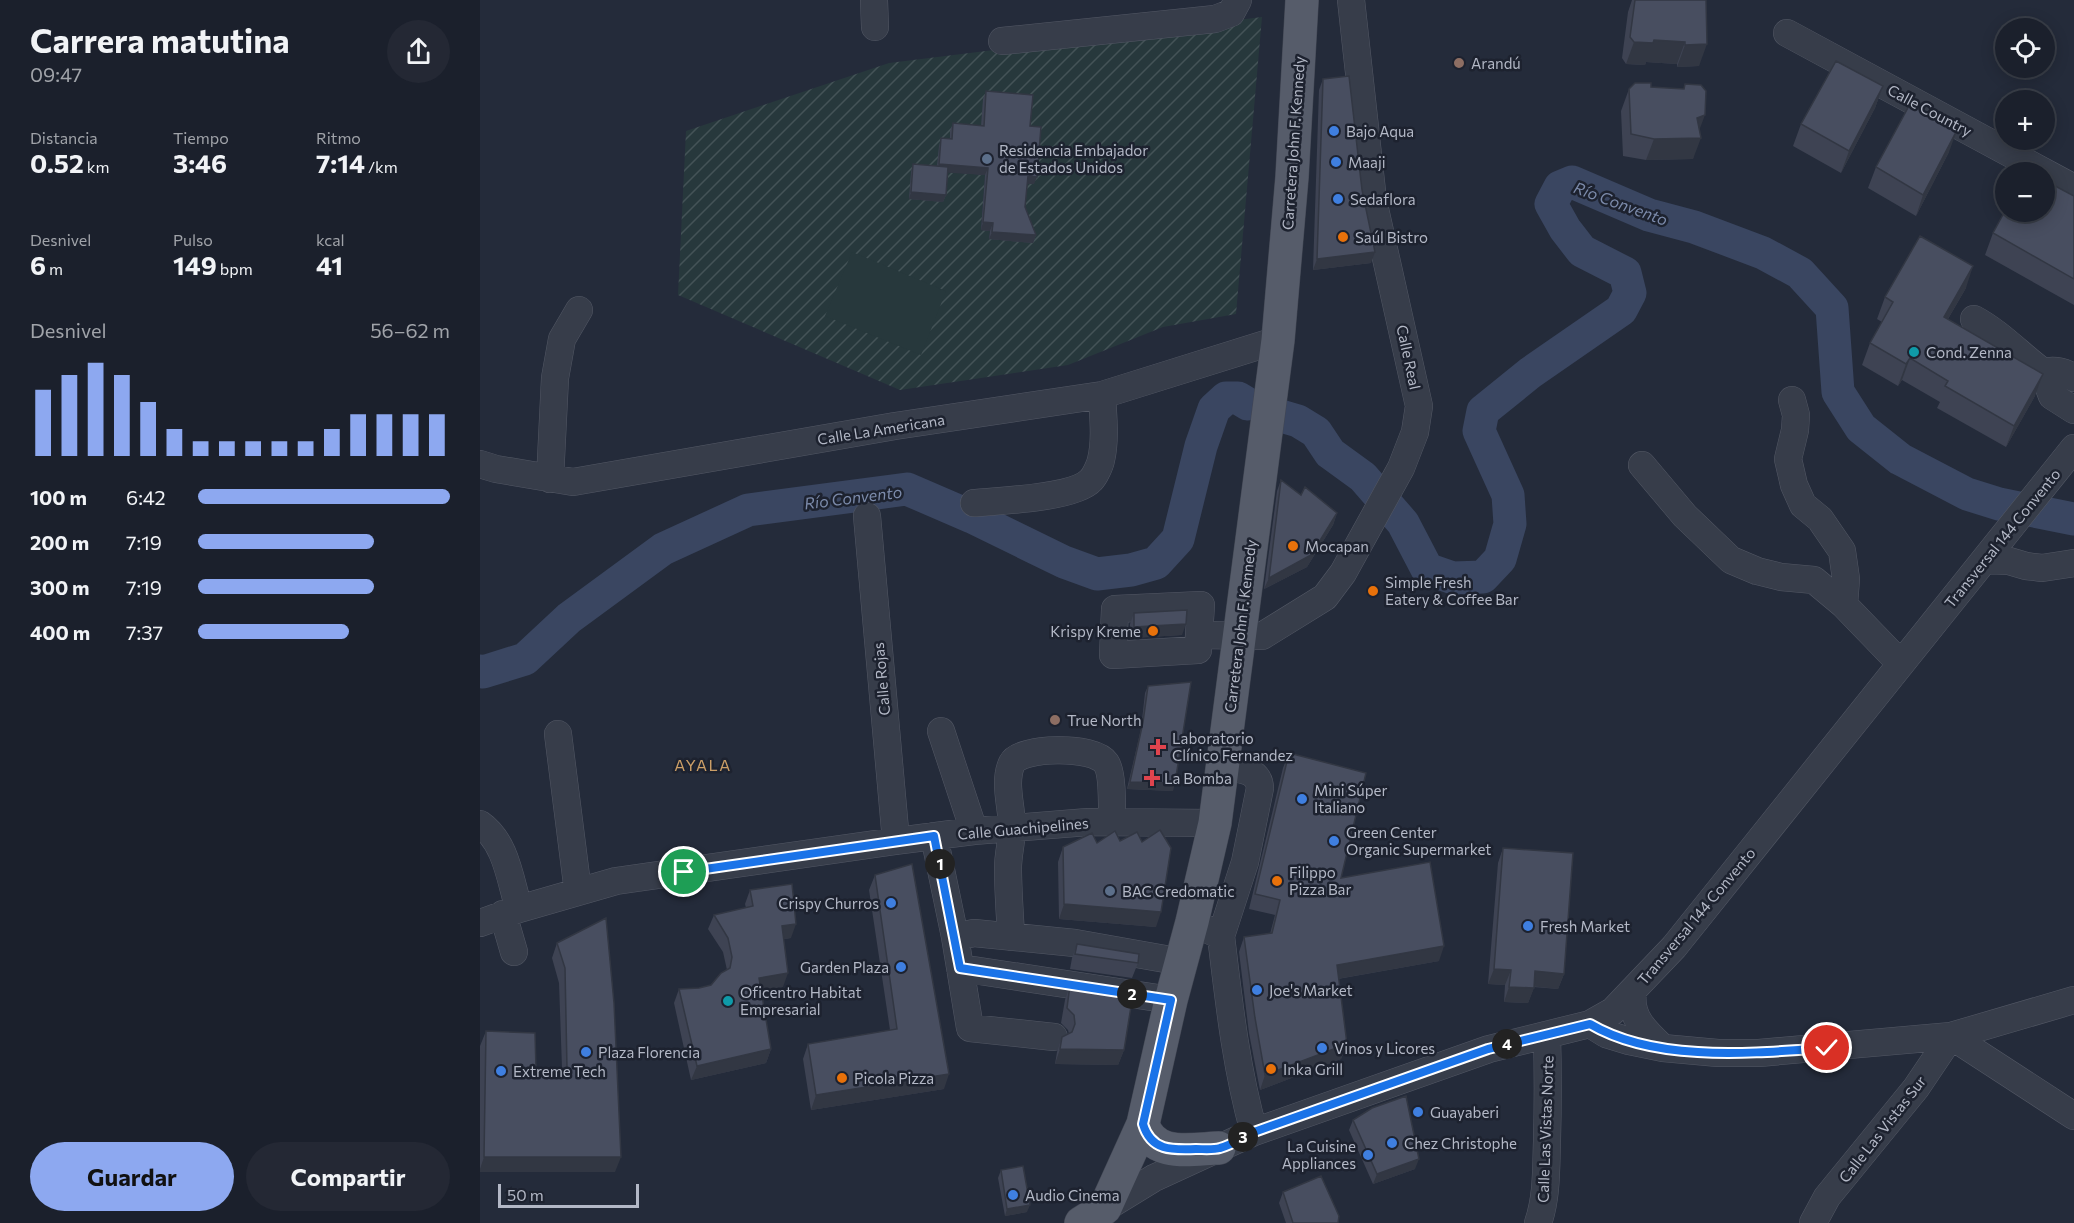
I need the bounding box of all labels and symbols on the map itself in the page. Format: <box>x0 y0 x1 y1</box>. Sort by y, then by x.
place label: Arandú <box>1471 54 1521 72</box>
street label: Carretera John F. Kennedy <box>1278 55 1308 231</box>
marker: Arandú <box>1452 56 1466 70</box>
street label: Calle Country <box>1885 80 1975 140</box>
place label: Bajo Aqua <box>1346 122 1414 140</box>
marker: Bajo Aqua <box>1327 124 1341 138</box>
place label: Residencia Embajador de Estados Unidos <box>999 141 1148 176</box>
marker: Residencia Embajador de Estados Unidos <box>980 152 994 166</box>
place label: Maaji <box>1348 153 1386 171</box>
marker: Maaji <box>1329 155 1343 169</box>
water label: Río Convento <box>1571 177 1671 229</box>
place label: Sedaflora <box>1350 190 1416 208</box>
marker: Sedaflora <box>1331 192 1345 206</box>
place label: Saúl Bistro <box>1355 228 1428 246</box>
marker: Saúl Bistro <box>1336 230 1350 244</box>
street label: Calle Real <box>1393 323 1425 391</box>
place label: Cond. Zenna <box>1926 343 2012 361</box>
marker: Cond. Zenna <box>1907 345 1921 359</box>
street label: Calle La Americana <box>816 410 946 448</box>
street label: Transversal 144 Convento <box>1940 465 2064 611</box>
water label: Río Convento <box>803 482 903 512</box>
place label: Mocapan <box>1305 537 1369 555</box>
street label: Carretera John F. Kennedy <box>1220 538 1260 714</box>
marker: Mocapan <box>1286 539 1300 553</box>
place label: Simple Fresh Eatery & Coffee Bar <box>1385 573 1519 608</box>
marker: Simple Fresh Eatery & Coffee Bar <box>1366 584 1380 598</box>
place label: Krispy Kreme <box>1050 622 1141 640</box>
marker: Krispy Kreme <box>1146 624 1160 638</box>
street label: Calle Rojas <box>869 641 893 716</box>
place label: True North <box>1067 711 1142 729</box>
marker: True North <box>1048 713 1062 727</box>
place label: Laboratorio Clínico Fernandez <box>1172 729 1293 764</box>
marker: Laboratorio Clínico Fernandez <box>1149 738 1167 756</box>
district label: AYALA <box>674 755 732 774</box>
place label: La Bomba <box>1164 769 1232 787</box>
marker: La Bomba <box>1145 771 1159 785</box>
place label: Mini Súper Italiano <box>1314 781 1388 816</box>
marker: Mini Súper Italiano <box>1295 792 1309 806</box>
street label: Calle Guachipelines <box>957 813 1089 843</box>
place label: Green Center Organic Supermarket <box>1346 823 1491 858</box>
marker: Green Center Organic Supermarket <box>1327 834 1341 848</box>
street label: Transversal 144 Convento <box>1633 844 1759 988</box>
pin <box>658 846 709 897</box>
pin: 1 <box>925 849 955 879</box>
place label: Filippo Pizza Bar <box>1289 863 1351 898</box>
marker: Filippo Pizza Bar <box>1270 874 1284 888</box>
place label: BAC Credomatic <box>1122 882 1235 900</box>
marker: BAC Credomatic <box>1103 884 1117 898</box>
place label: Crispy Churros <box>778 894 879 912</box>
marker: Crispy Churros <box>884 896 898 910</box>
place label: Fresh Market <box>1540 917 1630 935</box>
marker: Fresh Market <box>1521 919 1535 933</box>
place label: Garden Plaza <box>800 958 889 976</box>
marker: Garden Plaza <box>894 960 908 974</box>
pin: 2 <box>1117 979 1147 1009</box>
place label: Joe's Market <box>1269 981 1353 999</box>
place label: Oficentro Habitat Empresarial <box>740 983 862 1018</box>
marker: Joe's Market <box>1250 983 1264 997</box>
marker: Oficentro Habitat Empresarial <box>721 994 735 1008</box>
pin <box>1801 1022 1852 1073</box>
pin: 4 <box>1492 1029 1522 1059</box>
place label: Vinos y Licores <box>1334 1039 1435 1057</box>
marker: Vinos y Licores <box>1315 1041 1329 1055</box>
place label: Plaza Florencia <box>598 1043 700 1061</box>
marker: Plaza Florencia <box>579 1045 593 1059</box>
street label: Calle Las Vistas Norte <box>1533 1055 1557 1203</box>
place label: Inka Grill <box>1283 1060 1343 1078</box>
place label: Extreme Tech <box>513 1062 606 1080</box>
marker: Inka Grill <box>1264 1062 1278 1076</box>
marker: Extreme Tech <box>494 1064 508 1078</box>
place label: Picola Pizza <box>854 1069 934 1087</box>
marker: Picola Pizza <box>835 1071 849 1085</box>
street label: Calle Las Vistas Sur <box>1835 1072 1929 1186</box>
place label: Guayaberi <box>1430 1103 1499 1121</box>
marker: Guayaberi <box>1411 1105 1425 1119</box>
pin: 3 <box>1228 1122 1258 1152</box>
place label: Chez Christophe <box>1404 1134 1517 1152</box>
marker: Chez Christophe <box>1385 1136 1399 1150</box>
place label: La Cuisine Appliances <box>1282 1137 1356 1172</box>
marker: La Cuisine Appliances <box>1361 1148 1375 1162</box>
scale bar <box>498 1181 639 1208</box>
place label: Audio Cinema <box>1025 1186 1120 1204</box>
marker: Audio Cinema <box>1006 1188 1020 1202</box>

